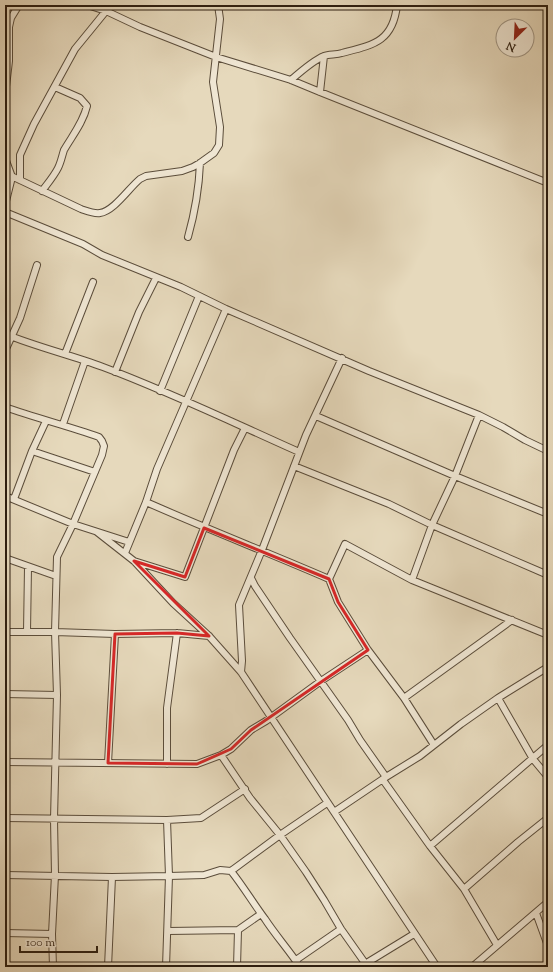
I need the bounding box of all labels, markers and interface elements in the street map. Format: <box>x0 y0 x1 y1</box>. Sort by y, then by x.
north arrow <box>495 18 535 58</box>
text: N <box>504 37 520 56</box>
scale bar <box>20 928 97 954</box>
text: 100 m <box>26 934 55 952</box>

